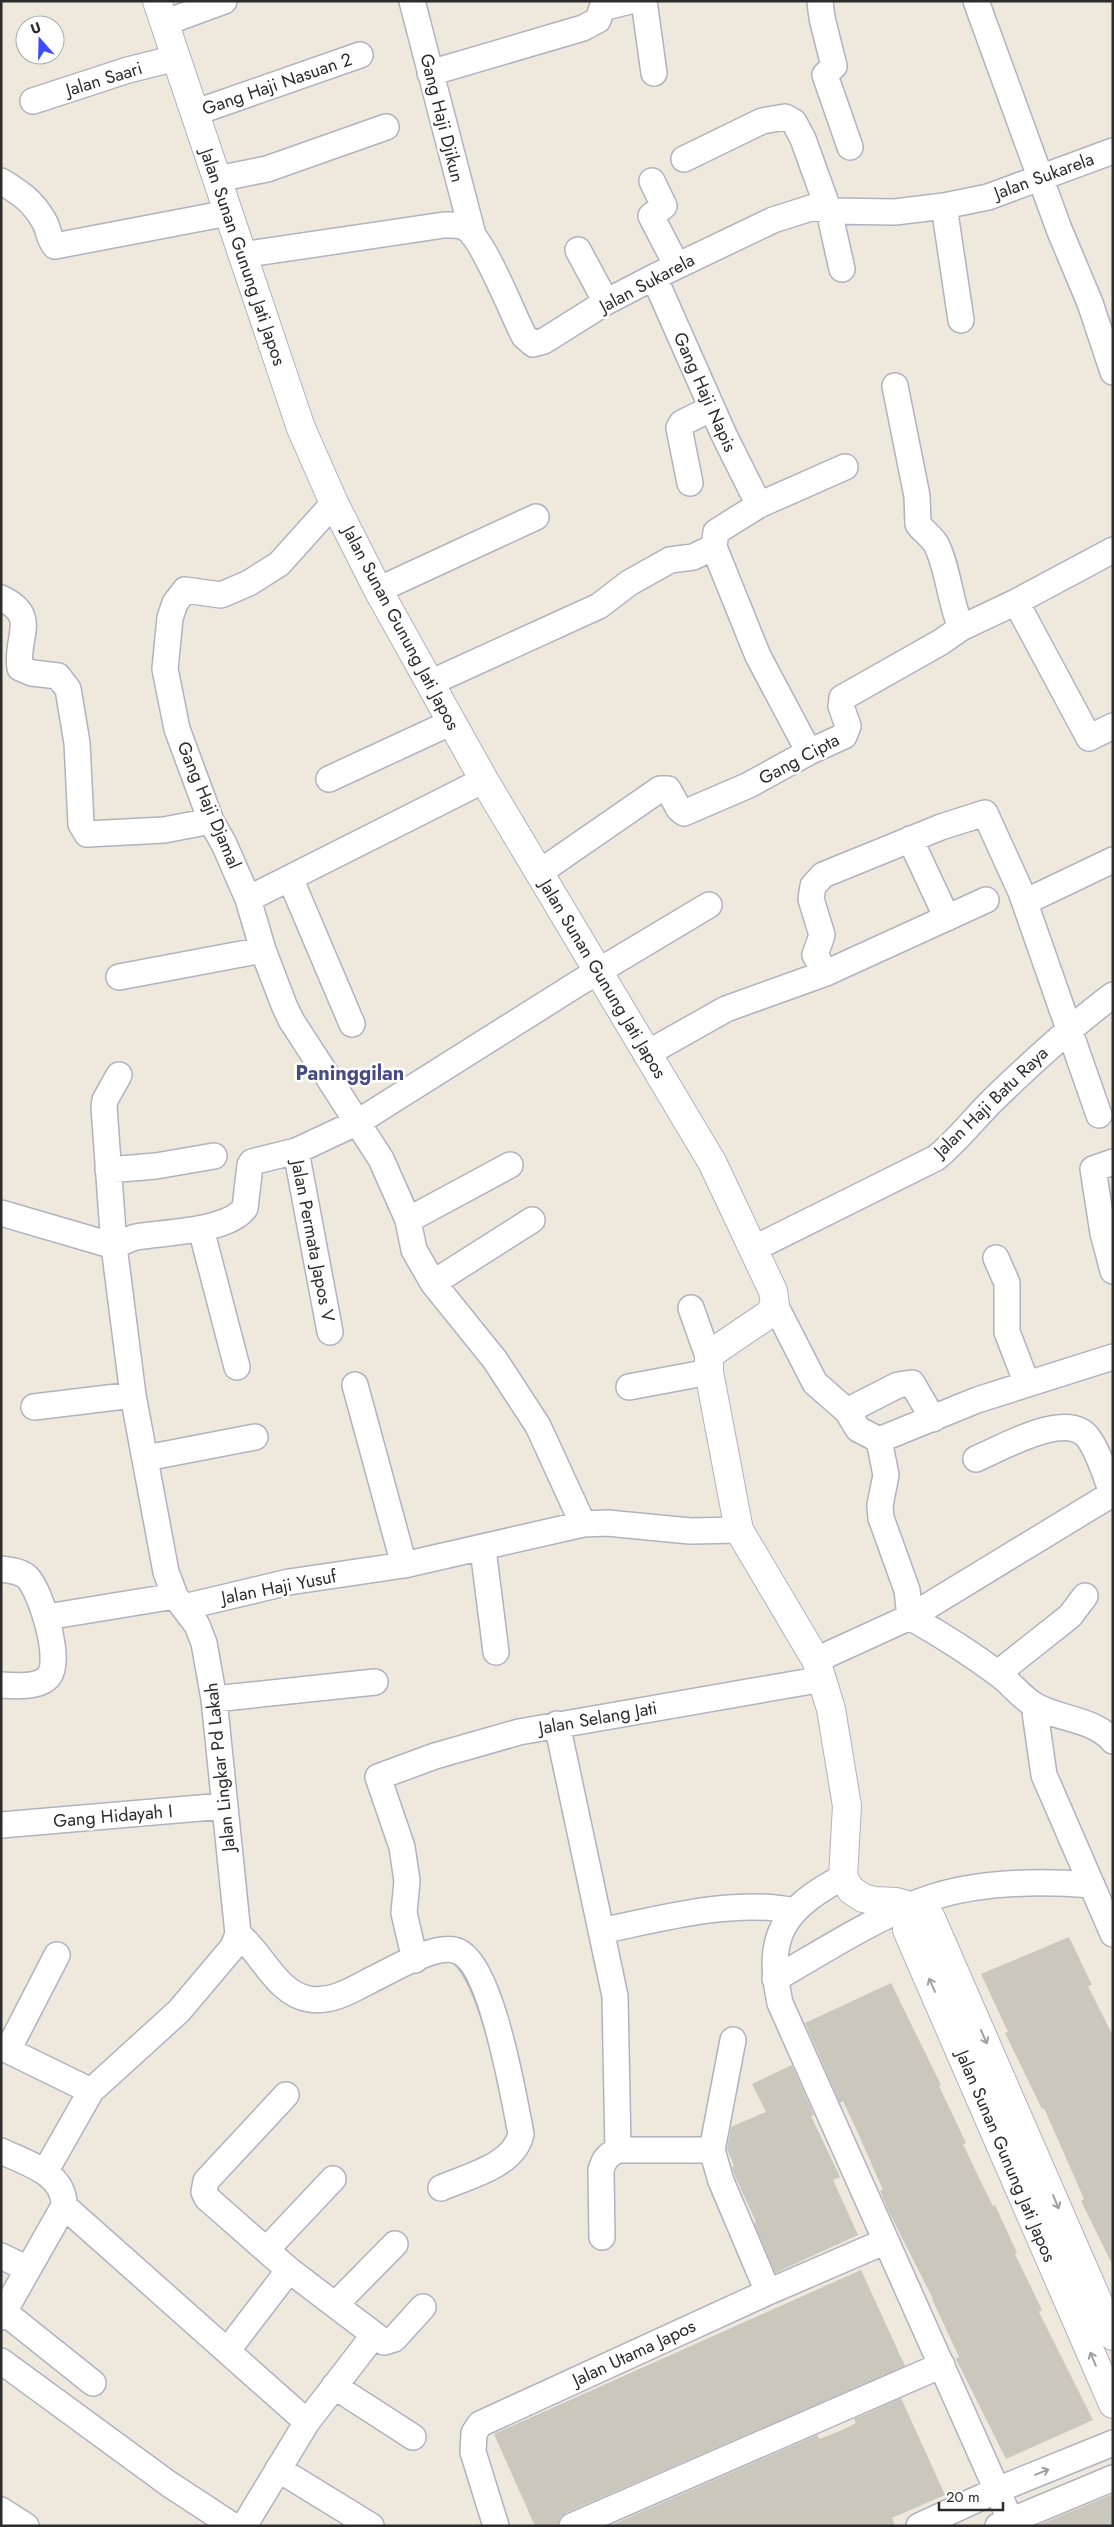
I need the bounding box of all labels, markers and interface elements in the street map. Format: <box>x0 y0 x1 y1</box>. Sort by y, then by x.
north arrow <box>15 15 65 65</box>
text: U <box>28 17 44 39</box>
street label: Gang Haji Nasuan 2 <box>199 46 355 122</box>
street label: Gang Haji Djikun <box>413 51 471 185</box>
street label: Jalan Saari <box>61 55 145 104</box>
street label: Jalan Sunan Gunung Jati Japos <box>193 143 292 369</box>
street label: Jalan Sukarela <box>989 146 1098 207</box>
street label: Jalan Sukarela <box>593 247 699 320</box>
street label: Gang Haji Napis <box>667 328 743 456</box>
street label: Jalan Sunan Gunung Jati Japos <box>335 519 466 735</box>
street label: Gang Cipta <box>754 727 844 791</box>
street label: Gang Haji Djamal <box>170 737 248 873</box>
street label: Jalan Sunan Gunung Jati Japos <box>532 873 673 1083</box>
street label: Jalan Haji Batu Raya <box>927 1041 1054 1165</box>
district label: Paninggilan <box>296 1059 404 1088</box>
street label: Jalan Permata Japos V <box>284 1156 341 1324</box>
street label: Jalan Haji Yusuf <box>217 1563 340 1611</box>
street label: Jalan Lingkar Pd Lakah <box>198 1681 242 1855</box>
street label: Jalan Selang Jati <box>535 1695 659 1742</box>
street label: Gang Hidayah I <box>52 1798 174 1834</box>
one-way arrow <box>926 1978 936 1993</box>
one-way arrow <box>979 2029 989 2044</box>
street label: Jalan Sunan Gunung Jati Japos <box>949 2044 1063 2266</box>
one-way arrow <box>1051 2194 1061 2209</box>
street label: Jalan Utama Japos <box>566 2313 700 2394</box>
one-way arrow <box>1088 2352 1098 2367</box>
one-way arrow <box>1035 2466 1050 2475</box>
scale bar <box>939 2480 1003 2512</box>
text: 20 m <box>946 2486 980 2508</box>

